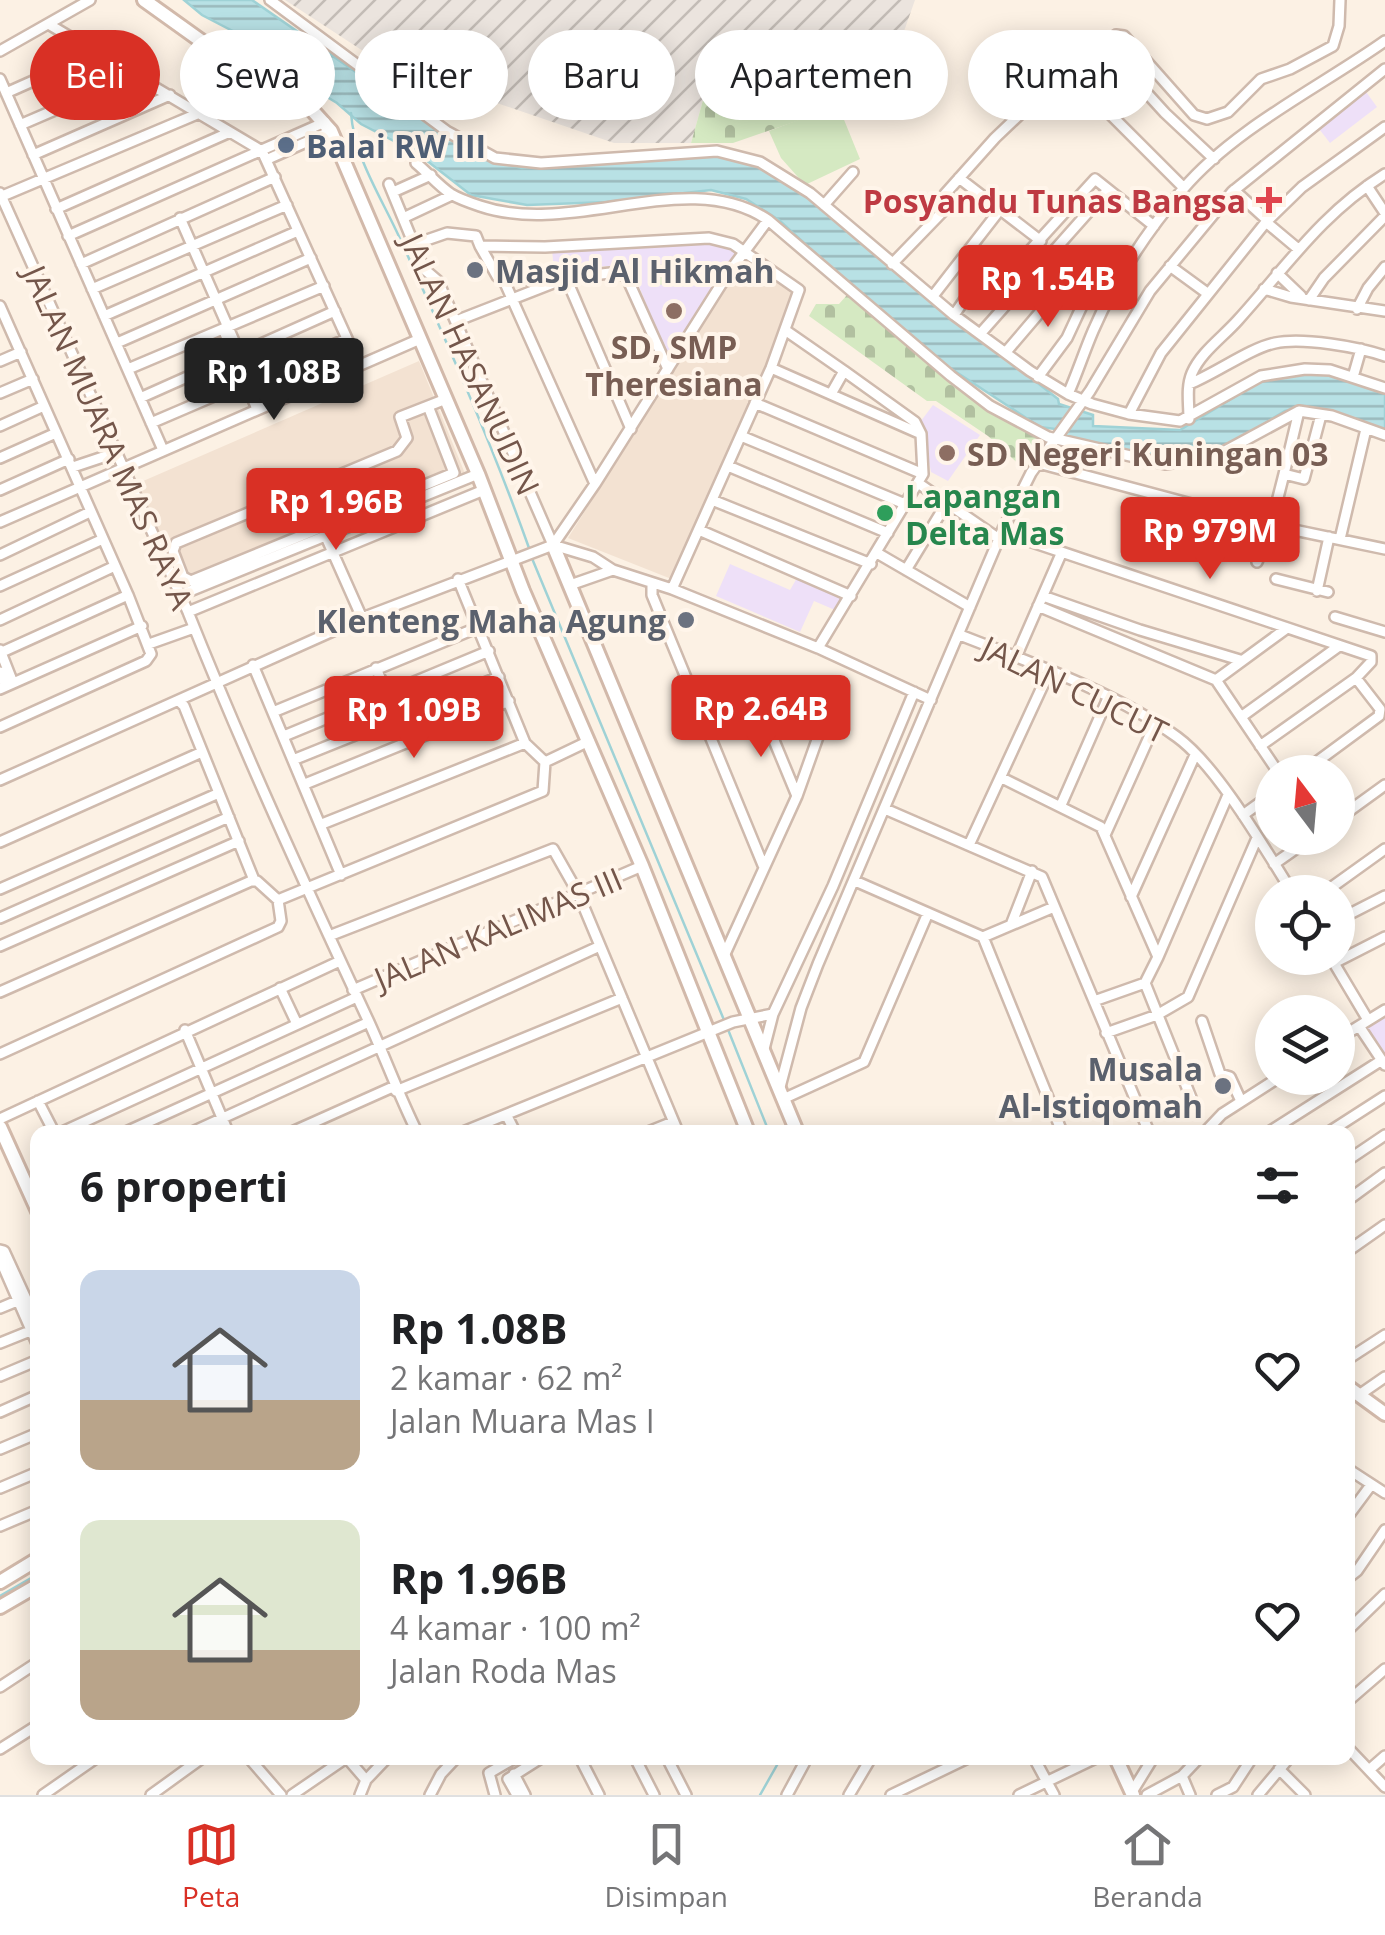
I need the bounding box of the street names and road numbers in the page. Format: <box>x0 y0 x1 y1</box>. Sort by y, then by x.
street label: JALAN HASANUDIN <box>390 224 550 502</box>
street label: JALAN MUARA MAS RAYA <box>13 256 205 616</box>
street label: JALAN CUCUT <box>972 624 1176 753</box>
street label: JALAN KALIMAS III <box>365 856 629 1001</box>

